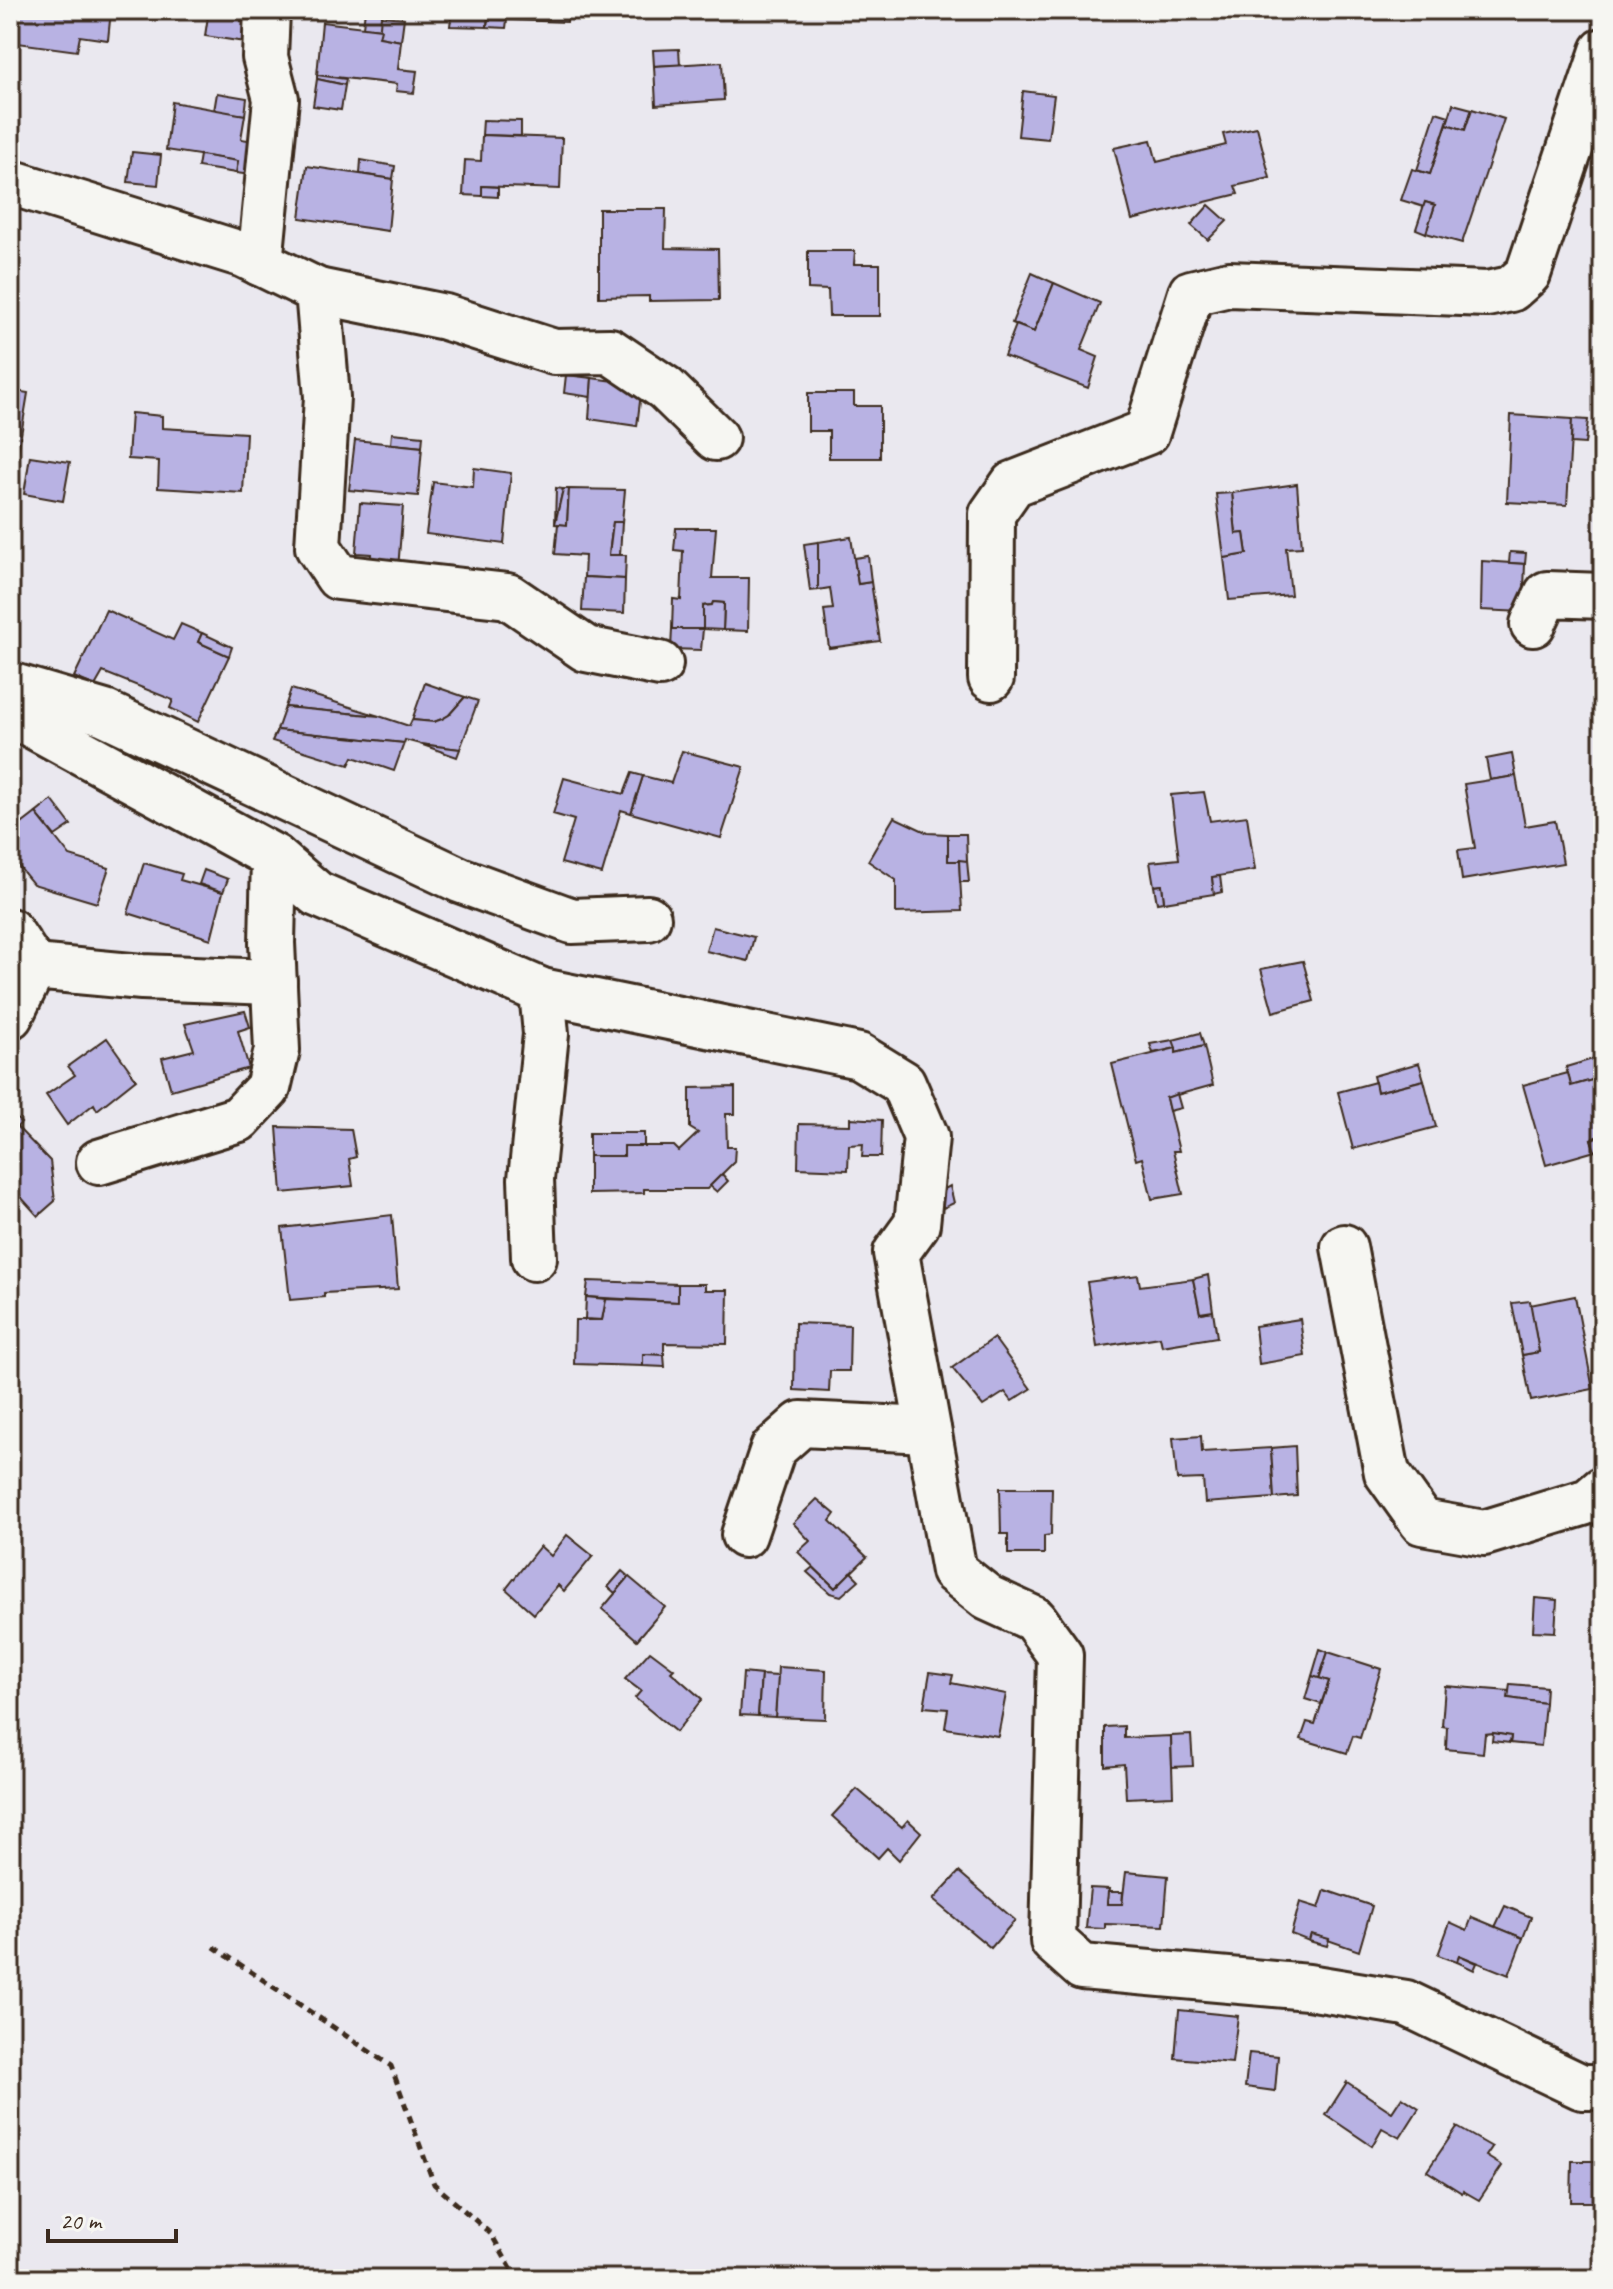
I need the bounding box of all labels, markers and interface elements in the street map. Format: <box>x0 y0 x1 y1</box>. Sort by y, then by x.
scale bar <box>48 2193 176 2243</box>
text: 20 m <box>60 2206 103 2236</box>

